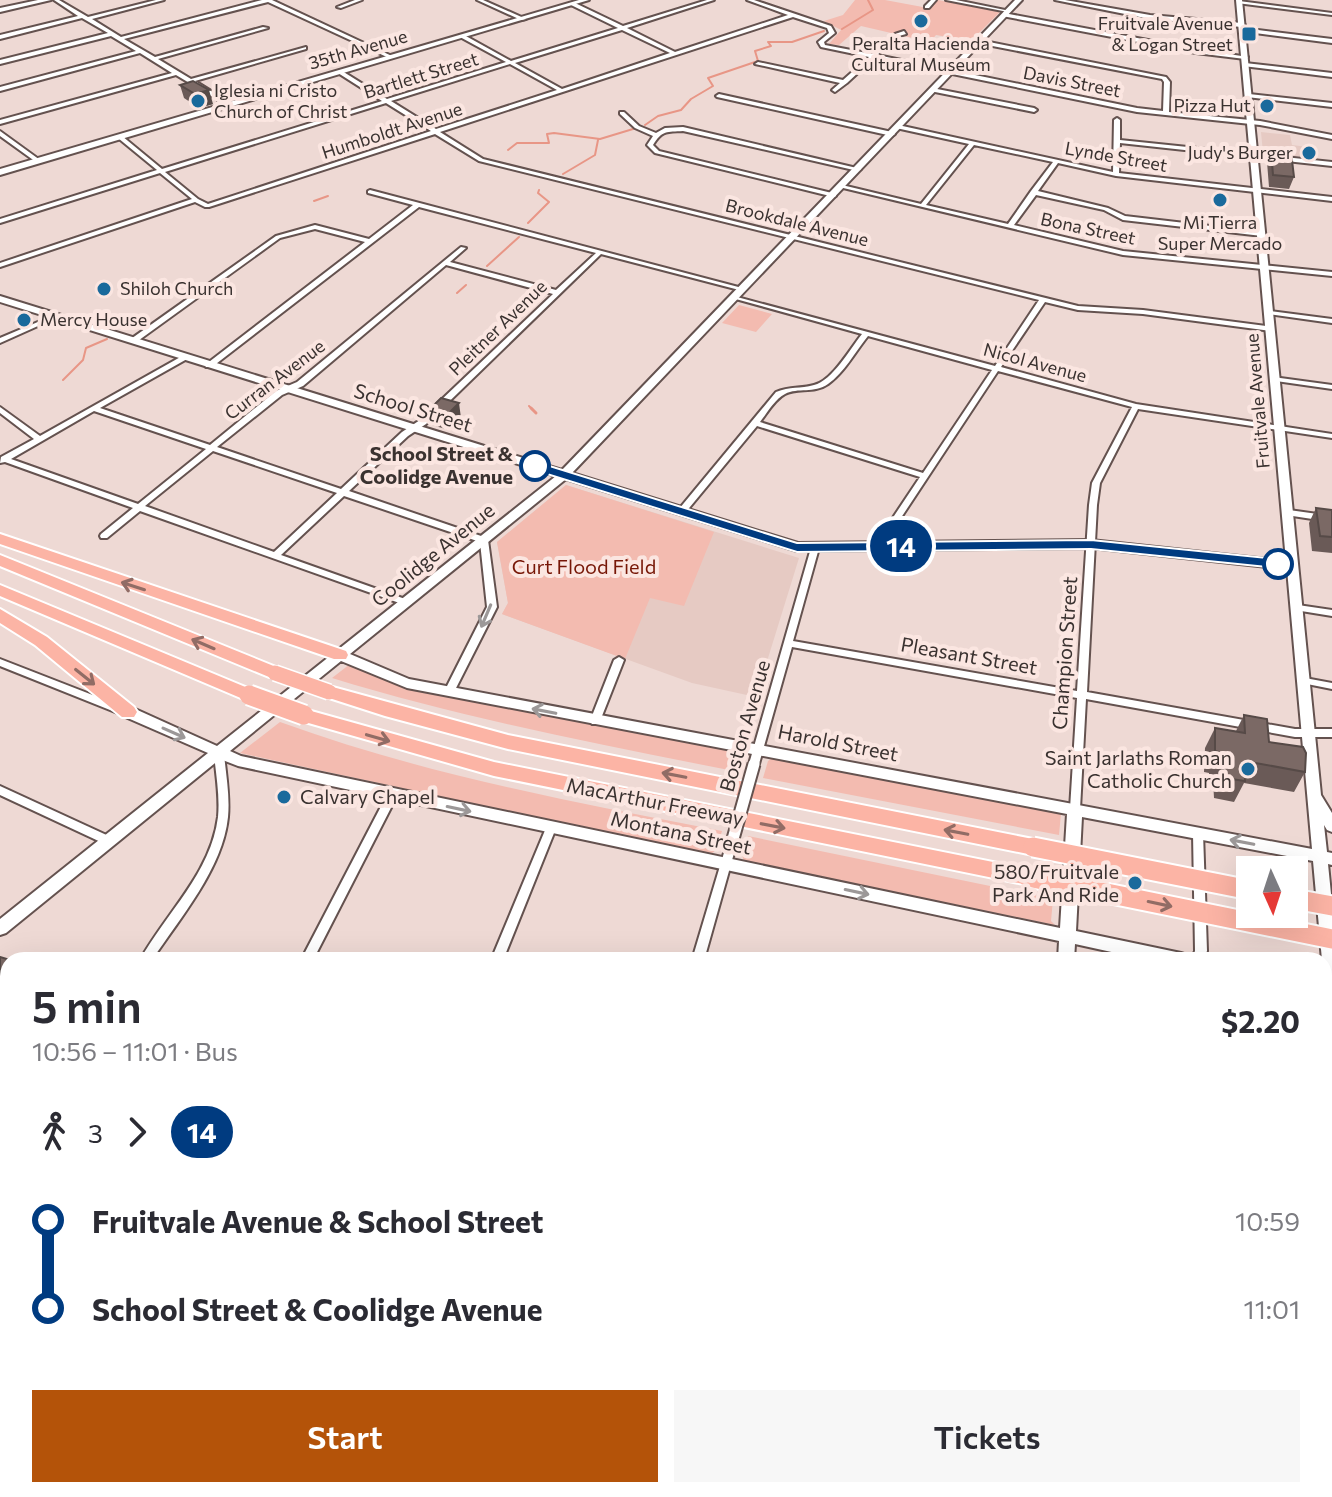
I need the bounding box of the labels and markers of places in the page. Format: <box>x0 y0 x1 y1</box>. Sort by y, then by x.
marker: Peralta Hacienda Cultural Museum <box>912 12 930 30</box>
place label: Fruitvale Avenue & Logan Street <box>1098 12 1233 55</box>
marker: Fruitvale Avenue & Logan Street <box>1240 25 1258 43</box>
place label: Peralta Hacienda Cultural Museum <box>851 32 991 75</box>
place label: Iglesia ni Cristo Church of Christ <box>214 79 347 122</box>
marker: Iglesia ni Cristo Church of Christ <box>189 92 207 110</box>
place label: Pizza Hut <box>1173 94 1251 116</box>
marker: Pizza Hut <box>1258 97 1276 115</box>
place label: Judy's Burger <box>1188 141 1293 163</box>
marker: Judy's Burger <box>1300 144 1318 162</box>
marker: Mi Tierra Super Mercado <box>1211 191 1229 209</box>
place label: Mi Tierra Super Mercado <box>1158 211 1282 254</box>
place label: Shiloh Church <box>120 277 233 299</box>
marker: Shiloh Church <box>95 280 113 298</box>
place label: Mercy House <box>40 308 147 330</box>
marker: Mercy House <box>15 311 33 329</box>
place label: School Street & Coolidge Avenue <box>360 441 514 488</box>
marker: School Street & Coolidge Avenue <box>520 451 550 481</box>
unlabelled marker <box>1263 549 1293 579</box>
place label: Saint Jarlaths Roman Catholic Church <box>1045 745 1232 792</box>
marker: Saint Jarlaths Roman Catholic Church <box>1239 760 1257 778</box>
place label: Calvary Chapel <box>300 784 435 808</box>
marker: Calvary Chapel <box>275 788 293 806</box>
place label: 580/Fruitvale Park And Ride <box>992 859 1119 906</box>
marker: 580/Fruitvale Park And Ride <box>1126 874 1144 892</box>

